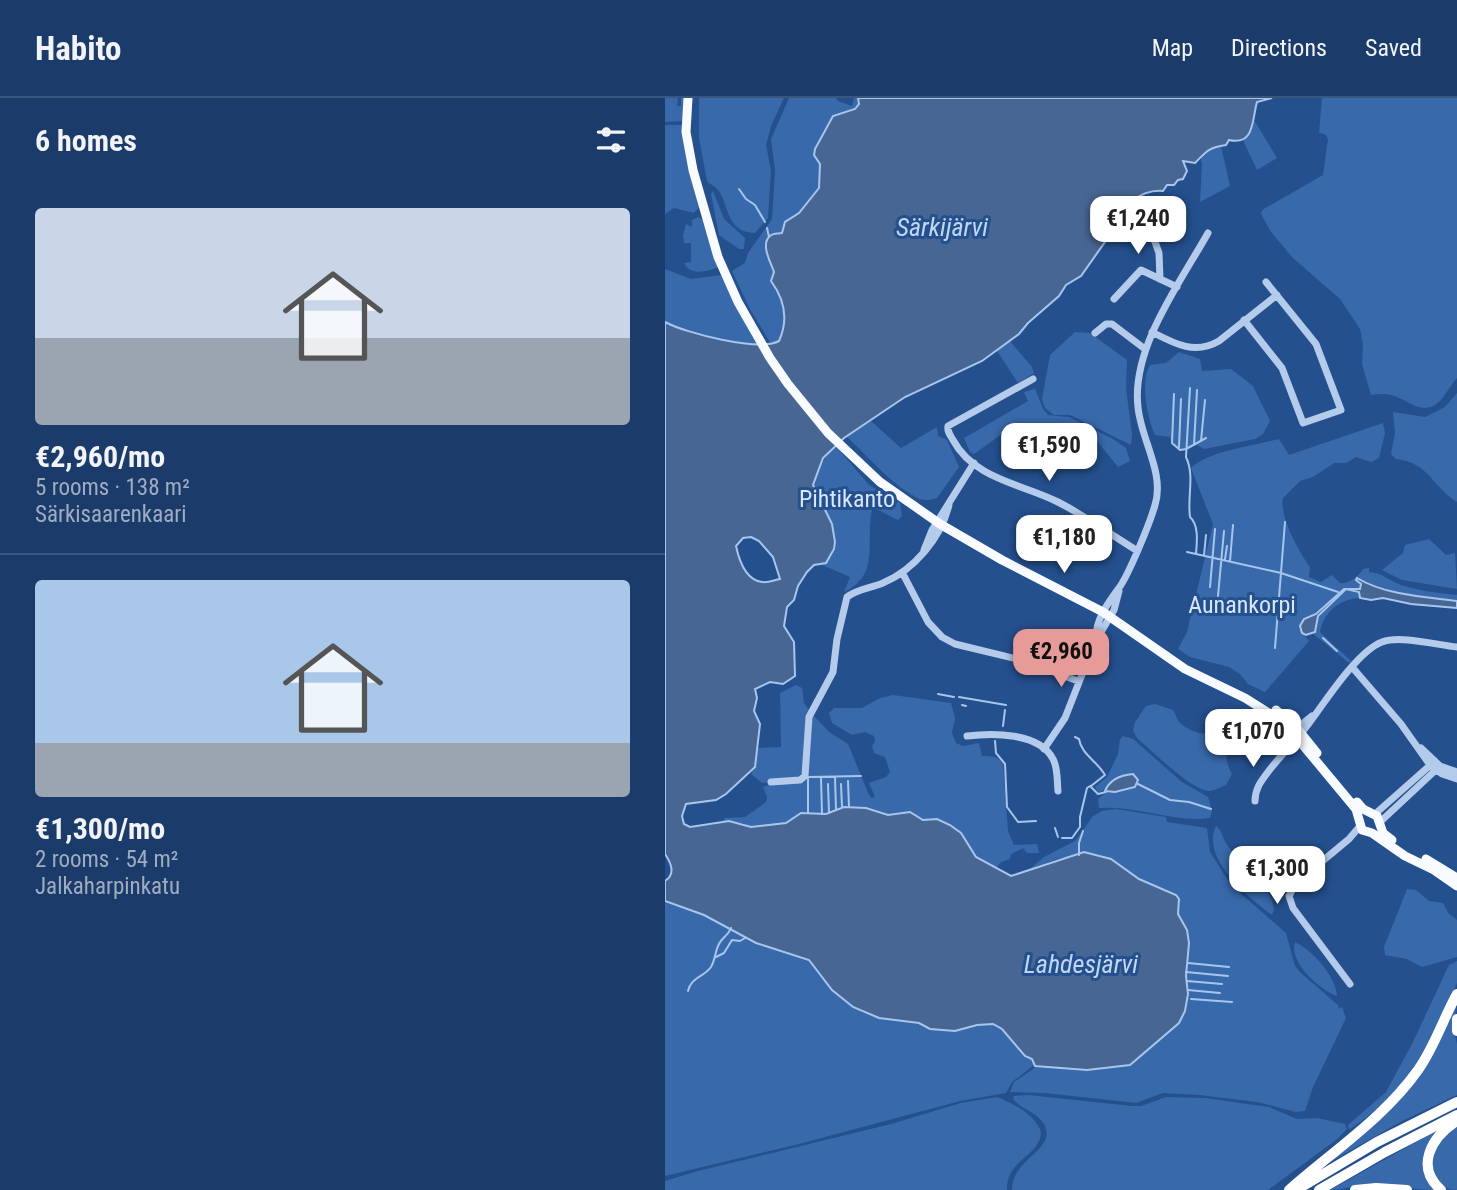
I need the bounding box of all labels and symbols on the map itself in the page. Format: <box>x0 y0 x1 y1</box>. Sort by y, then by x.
pin: €1,240 <box>1081 197 1195 256</box>
water label: Särkijärvi <box>896 212 988 242</box>
pin: €1,590 <box>992 424 1106 483</box>
park label: Pihtikanto <box>799 485 895 513</box>
pin: €1,180 <box>1007 516 1121 575</box>
park label: Aunankorpi <box>1188 591 1296 619</box>
pin: €2,960 <box>1004 630 1118 689</box>
pin: €1,070 <box>1196 710 1310 769</box>
pin: €1,300 <box>1220 846 1334 906</box>
water label: Lahdesjärvi <box>1024 949 1138 979</box>

